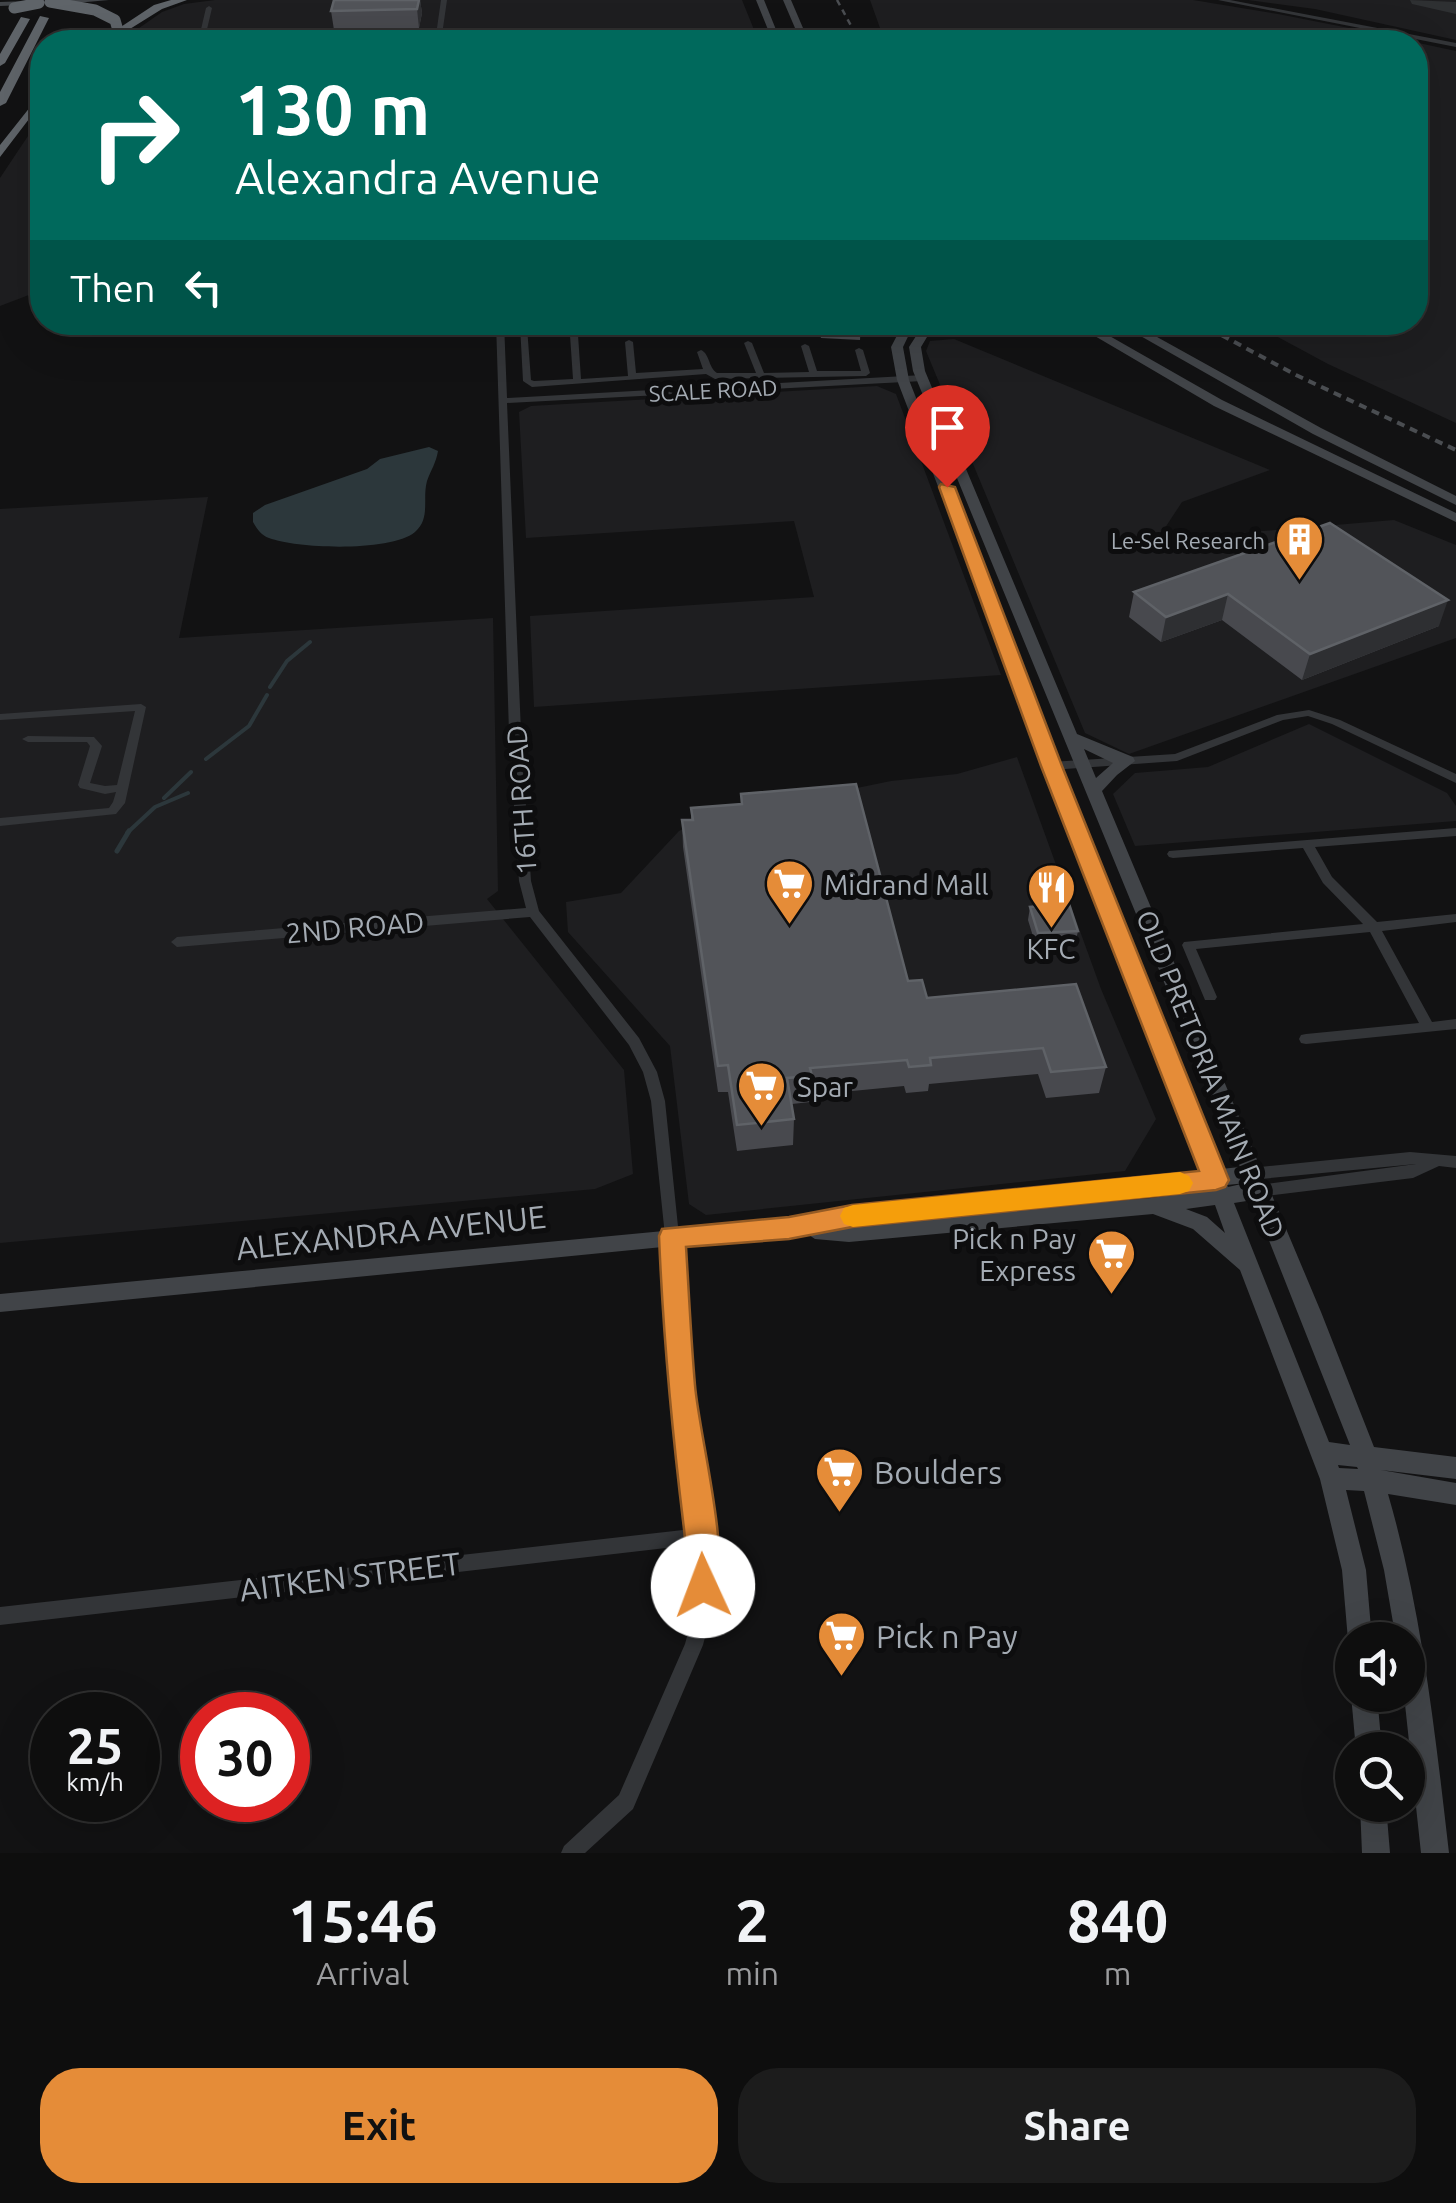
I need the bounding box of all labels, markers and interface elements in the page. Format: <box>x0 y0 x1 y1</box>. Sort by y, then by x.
icon: right <box>70 70 200 200</box>
text: 130 m <box>235 70 430 148</box>
text: Alexandra Avenue <box>235 152 601 203</box>
icon: left <box>176 260 231 315</box>
text: Then <box>70 267 156 309</box>
street label: SCALE ROAD <box>648 374 778 406</box>
pin <box>905 385 990 488</box>
icon: arrive <box>920 400 975 455</box>
building icon: Le-Sel Research <box>1274 514 1326 582</box>
place label: Le-Sel Research <box>1111 528 1265 553</box>
street label: 16TH ROAD <box>500 724 542 876</box>
supermarket icon: Midrand Mall <box>763 858 815 926</box>
restaurant icon: KFC <box>1025 862 1077 930</box>
place label: Midrand Mall <box>824 869 989 900</box>
street label: OLD PRETORIA MAIN ROAD <box>1131 905 1291 1243</box>
street label: 2ND ROAD <box>285 906 425 948</box>
place label: KFC <box>1027 933 1075 964</box>
supermarket icon: Spar <box>736 1060 788 1128</box>
place label: Spar <box>797 1071 853 1102</box>
street label: ALEXANDRA AVENUE <box>234 1198 548 1266</box>
place label: Pick n Pay Express <box>952 1223 1076 1286</box>
supermarket icon: Pick n Pay Express <box>1085 1228 1137 1296</box>
supermarket icon: Boulders <box>813 1446 865 1514</box>
place label: Boulders <box>874 1454 1002 1490</box>
position arrow <box>651 1534 755 1638</box>
street label: AITKEN STREET <box>237 1545 463 1607</box>
supermarket icon: Pick n Pay <box>815 1610 867 1678</box>
place label: Pick n Pay <box>876 1618 1018 1654</box>
map controls <box>1335 1622 1425 1822</box>
button: sound <box>1335 1622 1425 1712</box>
speed limit sign: 30 <box>180 1692 310 1822</box>
text: 25 <box>67 1717 123 1773</box>
button: search <box>1335 1732 1425 1822</box>
text: km/h <box>66 1768 124 1796</box>
text: 15:46 <box>288 1886 438 1953</box>
text: 2 <box>735 1886 769 1953</box>
text: 840 <box>1067 1886 1168 1953</box>
text: Arrival <box>316 1955 409 1991</box>
text: min <box>725 1955 779 1991</box>
text: m <box>1104 1955 1131 1991</box>
button: Exit <box>40 2068 718 2183</box>
button: Share <box>738 2068 1416 2183</box>

